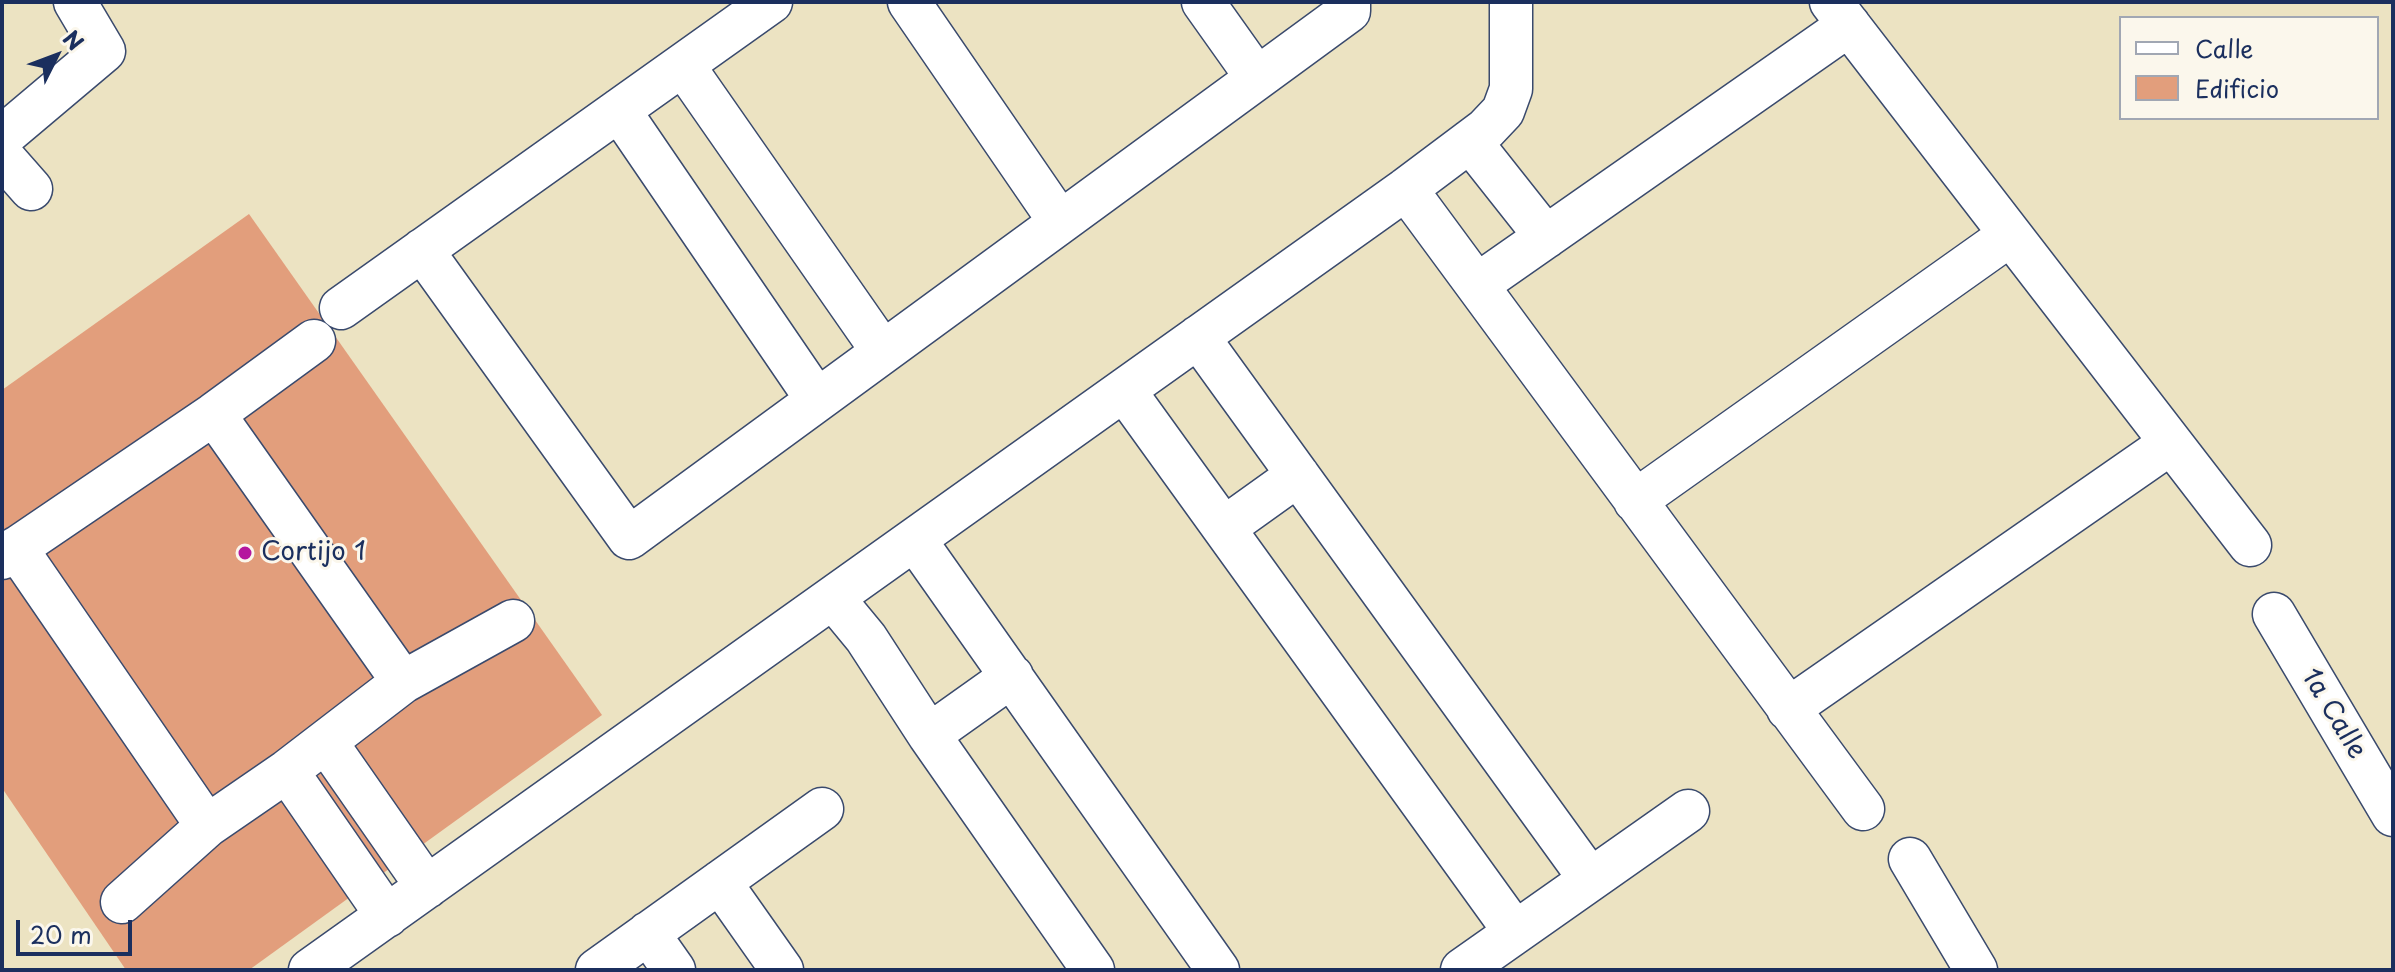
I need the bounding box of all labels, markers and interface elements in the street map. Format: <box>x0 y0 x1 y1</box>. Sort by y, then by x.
north arrow <box>16 16 96 96</box>
legend <box>2119 16 2379 120</box>
text: N <box>56 22 92 57</box>
text: Calle <box>2195 30 2253 66</box>
text: Edificio <box>2195 70 2279 106</box>
place label: Cortijo 1 <box>261 537 366 569</box>
marker: Cortijo 1 <box>236 544 254 562</box>
street label: 1a Calle <box>2294 663 2372 765</box>
scale bar <box>20 904 136 954</box>
text: 20 m <box>30 916 92 952</box>

